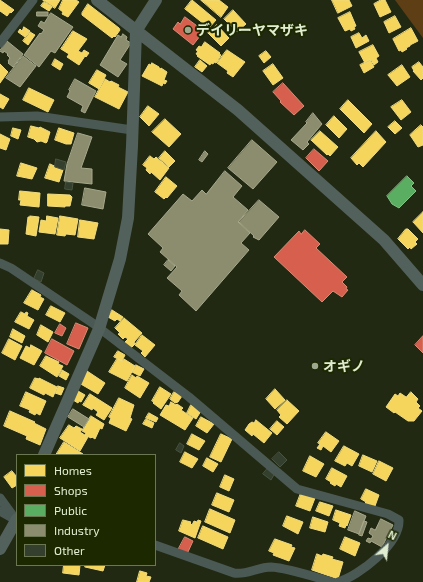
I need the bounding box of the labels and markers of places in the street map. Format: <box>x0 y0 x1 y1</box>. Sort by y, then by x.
place label: デイリーヤマザキ <box>196 22 308 38</box>
marker: デイリーヤマザキ <box>183 25 193 35</box>
place label: オギノ <box>323 358 365 374</box>
marker: オギノ <box>310 361 320 371</box>

